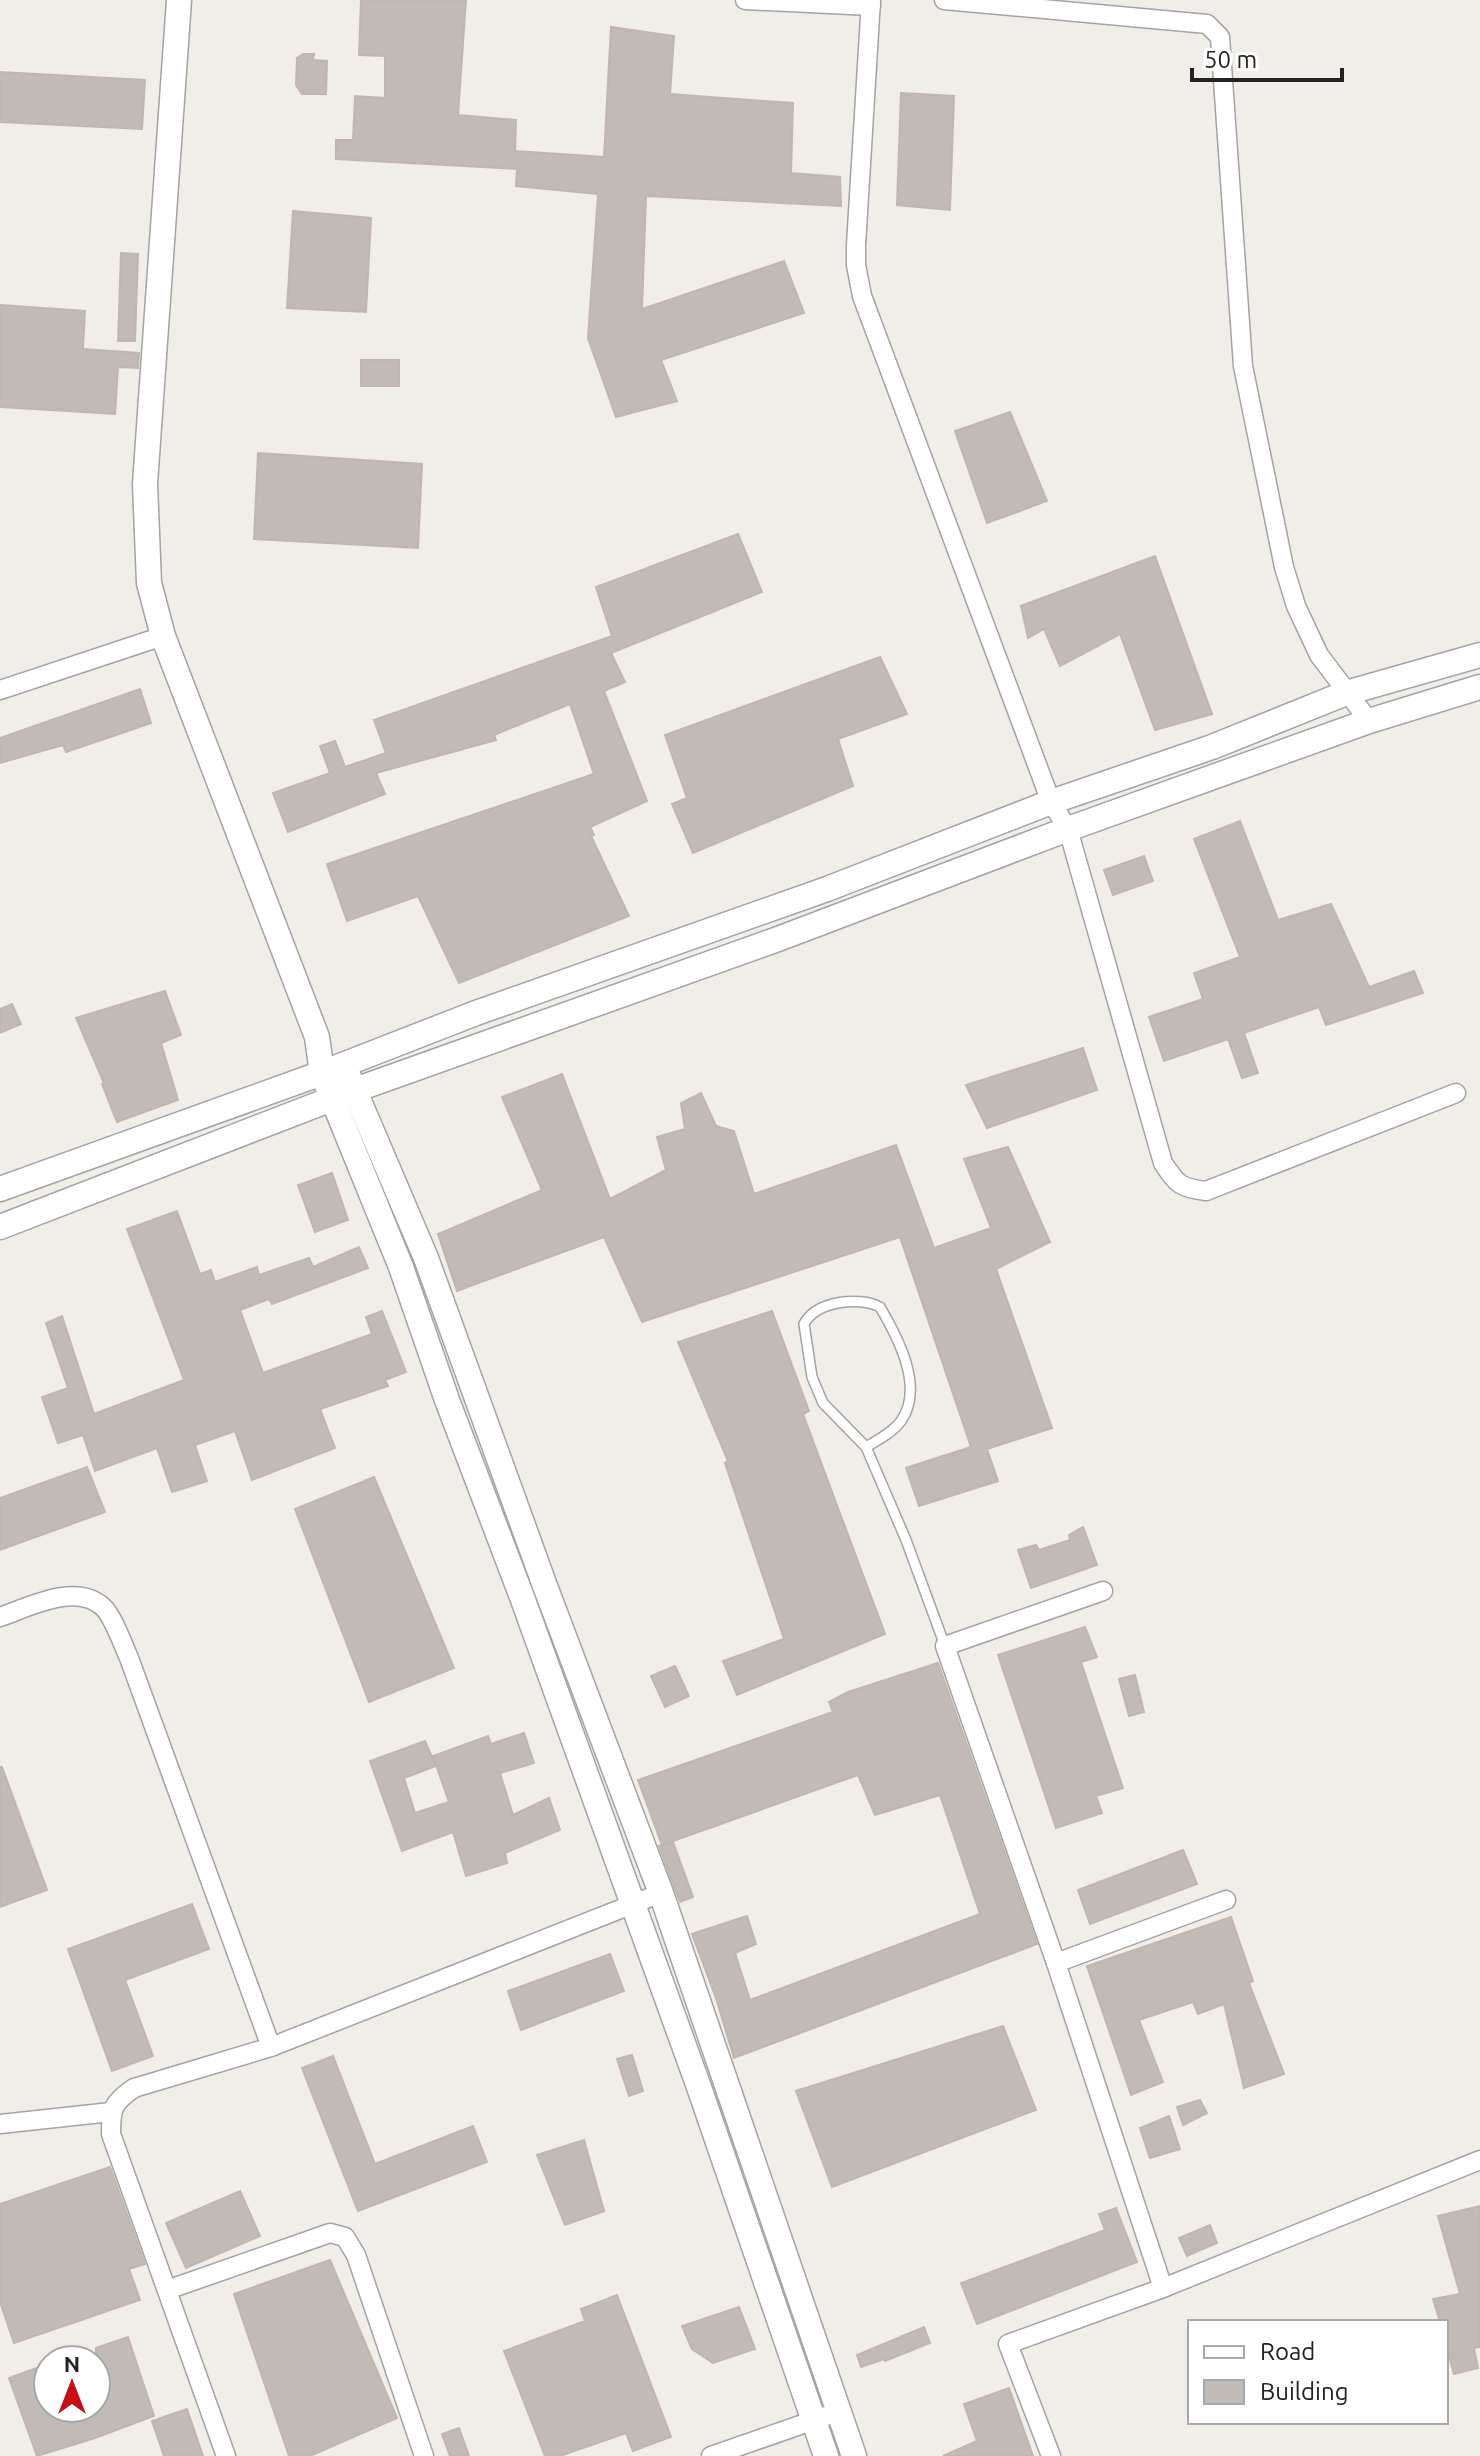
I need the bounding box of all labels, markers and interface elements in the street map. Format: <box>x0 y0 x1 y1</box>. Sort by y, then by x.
scale bar <box>1192 32 1342 82</box>
text: 50 m <box>1204 46 1257 73</box>
legend <box>1188 2320 1448 2424</box>
text: Road <box>1260 2338 1315 2365</box>
north arrow <box>32 2344 112 2424</box>
text: N <box>64 2351 80 2376</box>
text: Building <box>1260 2378 1348 2405</box>

